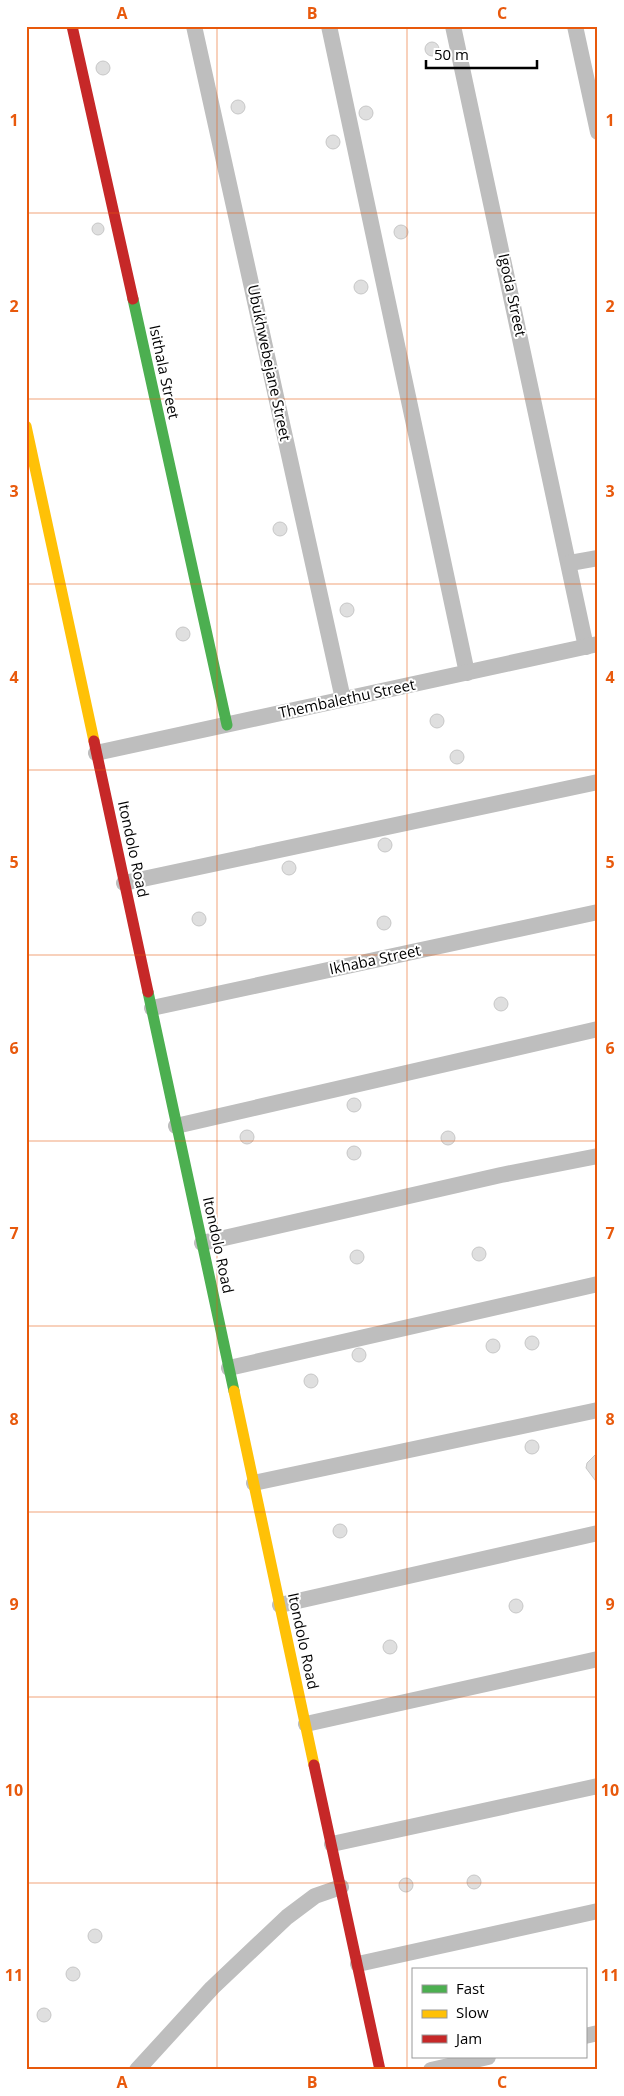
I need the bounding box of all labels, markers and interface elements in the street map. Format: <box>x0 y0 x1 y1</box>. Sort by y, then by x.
text: A <box>116 2 128 24</box>
text: B <box>307 2 317 24</box>
text: C <box>497 2 507 24</box>
scale bar <box>426 38 538 70</box>
text: 50 m <box>434 44 469 64</box>
text: 1 <box>9 109 19 131</box>
text: 1 <box>605 109 615 131</box>
street label: Igoda Street <box>494 251 532 338</box>
street label: Ubukhwebejane Street <box>244 283 296 443</box>
text: 2 <box>9 295 19 317</box>
text: 2 <box>605 295 615 317</box>
street label: Isithala Street <box>145 323 185 421</box>
text: 3 <box>9 480 19 502</box>
text: 3 <box>605 480 615 502</box>
text: 4 <box>9 666 19 688</box>
text: 4 <box>605 666 615 688</box>
street label: Thembalethu Street <box>277 674 417 722</box>
street label: Itondolo Road <box>114 799 154 899</box>
text: 5 <box>9 851 19 873</box>
text: 5 <box>605 851 615 873</box>
street label: Ikhaba Street <box>327 940 422 978</box>
text: 6 <box>9 1037 19 1059</box>
text: 6 <box>605 1037 615 1059</box>
street label: Itondolo Road <box>199 1195 239 1295</box>
text: 7 <box>9 1222 19 1244</box>
text: 7 <box>605 1222 615 1244</box>
text: 8 <box>9 1408 19 1430</box>
text: 8 <box>605 1408 615 1430</box>
street label: Itondolo Road <box>284 1591 324 1691</box>
text: 9 <box>9 1593 19 1615</box>
text: 9 <box>605 1593 615 1615</box>
text: 10 <box>5 1779 23 1801</box>
text: 10 <box>601 1779 619 1801</box>
text: 11 <box>5 1964 23 1986</box>
text: 11 <box>601 1964 619 1986</box>
legend <box>412 1968 586 2058</box>
text: Fast <box>456 1978 485 1998</box>
text: Slow <box>456 2002 489 2022</box>
text: Jam <box>454 2028 482 2048</box>
text: A <box>116 2071 128 2093</box>
text: B <box>307 2071 317 2093</box>
text: C <box>497 2071 507 2093</box>

